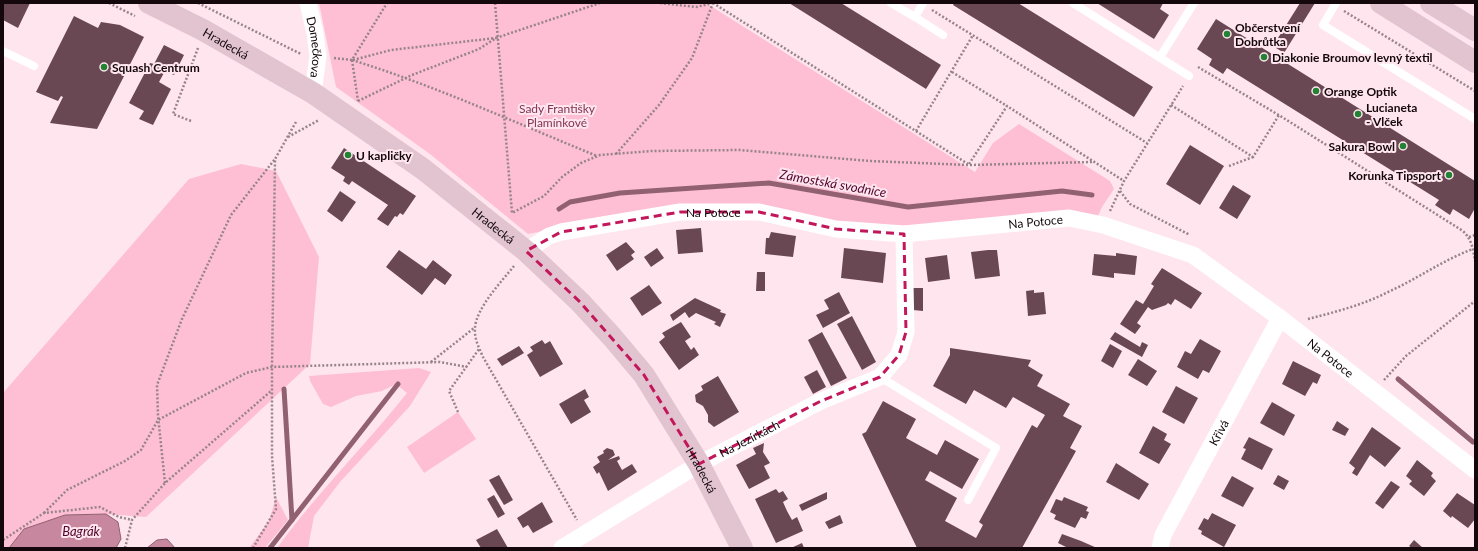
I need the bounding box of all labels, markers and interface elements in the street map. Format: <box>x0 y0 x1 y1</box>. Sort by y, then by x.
street label: Domečkova <box>304 15 326 79</box>
place label: Občerstvení Dobrůtka <box>1235 20 1301 49</box>
street label: Hradecká <box>201 24 252 62</box>
marker: Občerstvení Dobrůtka <box>1222 29 1232 39</box>
place label: Diakonie Broumov levný textil <box>1272 50 1433 65</box>
marker: Diakonie Broumov levný textil <box>1259 52 1269 62</box>
place label: Squash Centrum <box>112 60 200 75</box>
marker: Squash Centrum <box>99 62 109 72</box>
place label: Orange Optik <box>1324 84 1397 99</box>
marker: Orange Optik <box>1311 86 1321 96</box>
place label: Lucianeta - Vlček <box>1366 100 1417 129</box>
park label: Sady Františky Plamínkové <box>519 101 596 130</box>
marker: Lucianeta - Vlček <box>1353 109 1363 119</box>
place label: Sakura Bowl <box>1329 139 1395 154</box>
marker: Sakura Bowl <box>1398 141 1408 151</box>
place label: U kapličky <box>356 148 412 163</box>
marker: U kapličky <box>343 150 353 160</box>
water label: Zámostská svodnice <box>778 166 888 200</box>
place label: Korunka Tipsport <box>1348 168 1442 183</box>
marker: Korunka Tipsport <box>1444 170 1454 180</box>
street label: Hradecká <box>469 204 518 247</box>
street label: Na Potoce <box>686 205 741 220</box>
street label: Na Potoce <box>1008 211 1064 231</box>
street label: Na Potoce <box>1305 335 1357 380</box>
street label: Na Jezírkách <box>716 416 782 460</box>
street label: Křivá <box>1205 417 1231 448</box>
street label: Hradecká <box>683 444 720 496</box>
water label: Bagrák <box>62 523 101 539</box>

